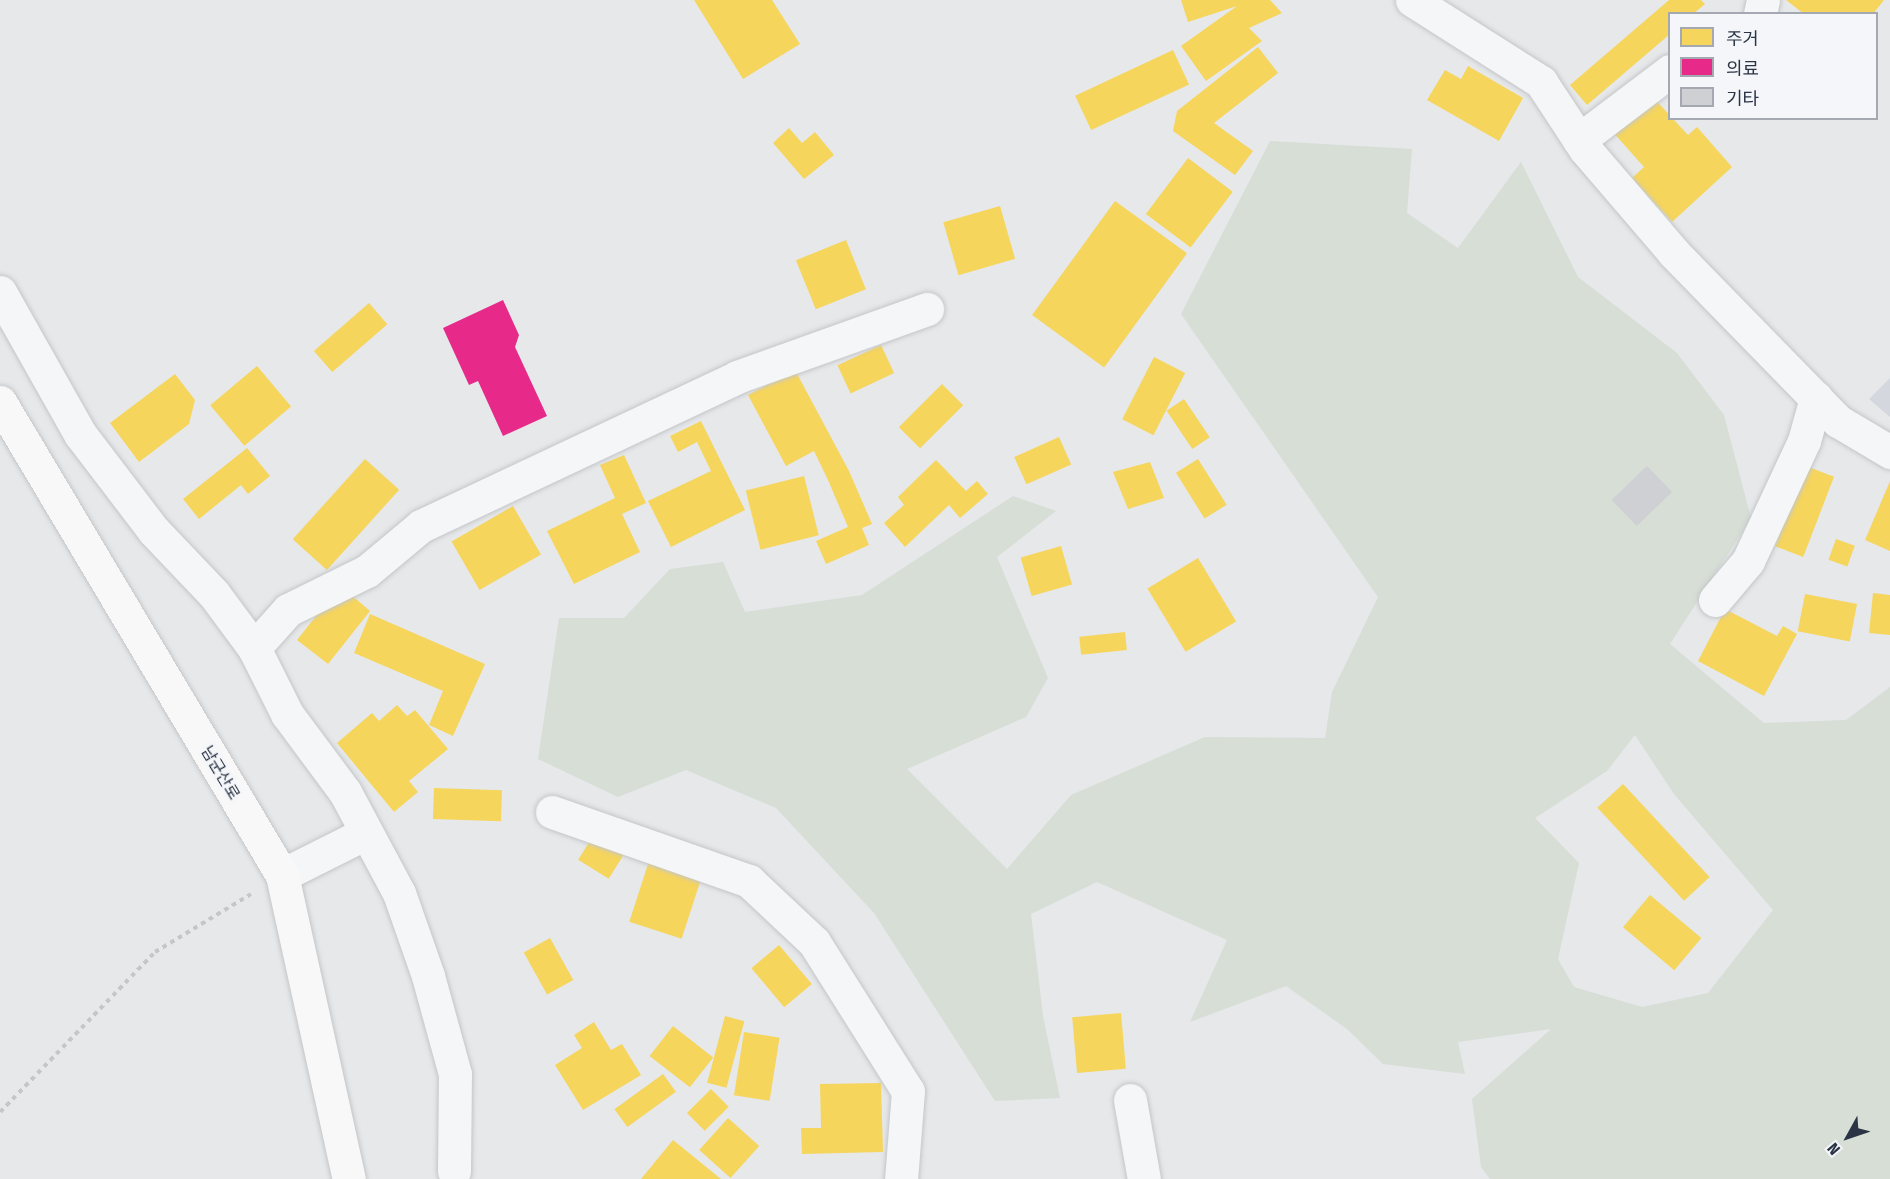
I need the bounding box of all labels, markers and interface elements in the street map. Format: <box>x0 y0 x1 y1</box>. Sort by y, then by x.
legend <box>1668 12 1878 120</box>
text: 주거 <box>1726 28 1759 50</box>
text: 의료 <box>1726 58 1759 80</box>
text: 기타 <box>1726 88 1759 110</box>
street label: 남군산로 <box>197 743 243 803</box>
north arrow <box>1818 1107 1878 1167</box>
text: N <box>1823 1139 1844 1159</box>

